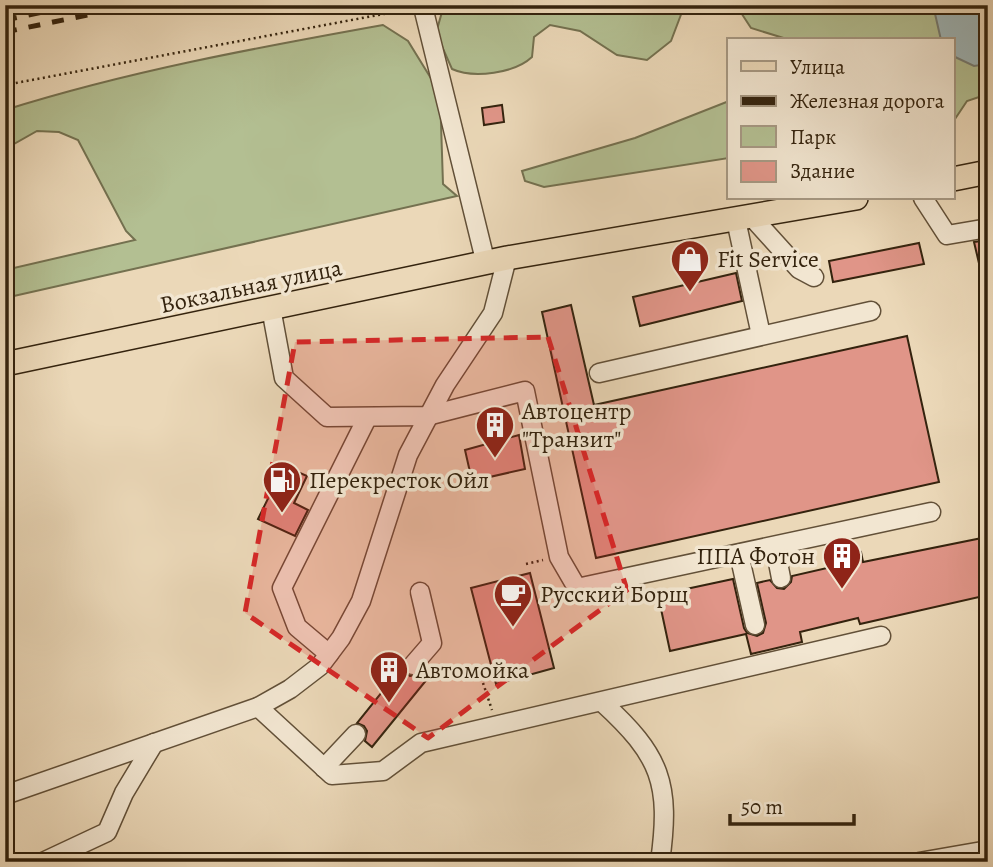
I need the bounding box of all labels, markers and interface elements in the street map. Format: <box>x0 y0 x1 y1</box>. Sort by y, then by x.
legend <box>727 38 954 200</box>
text: Улица <box>790 53 845 81</box>
text: Железная дорога <box>790 87 945 115</box>
text: Парк <box>790 123 836 151</box>
text: Здание <box>790 157 855 185</box>
shop icon: Fit Service <box>669 238 711 293</box>
place label: Fit Service <box>717 243 819 275</box>
street label: Вокзальная улица <box>157 251 345 321</box>
place label: Автоцентр "Транзит" <box>521 395 631 455</box>
building icon: Автоцентр "Транзит" <box>474 404 516 459</box>
fuel station icon: Перекресток Ойл <box>261 459 303 514</box>
place label: Перекресток Ойл <box>309 464 489 496</box>
building icon: ППА Фотон <box>821 535 863 590</box>
place label: ППА Фотон <box>697 540 815 572</box>
cafe icon: Русский Борщ <box>492 573 534 628</box>
place label: Русский Борщ <box>540 578 689 610</box>
building icon: Автомойка <box>368 649 410 704</box>
place label: Автомойка <box>415 654 529 686</box>
scale bar <box>730 783 855 827</box>
text: 50 m <box>741 793 783 821</box>

